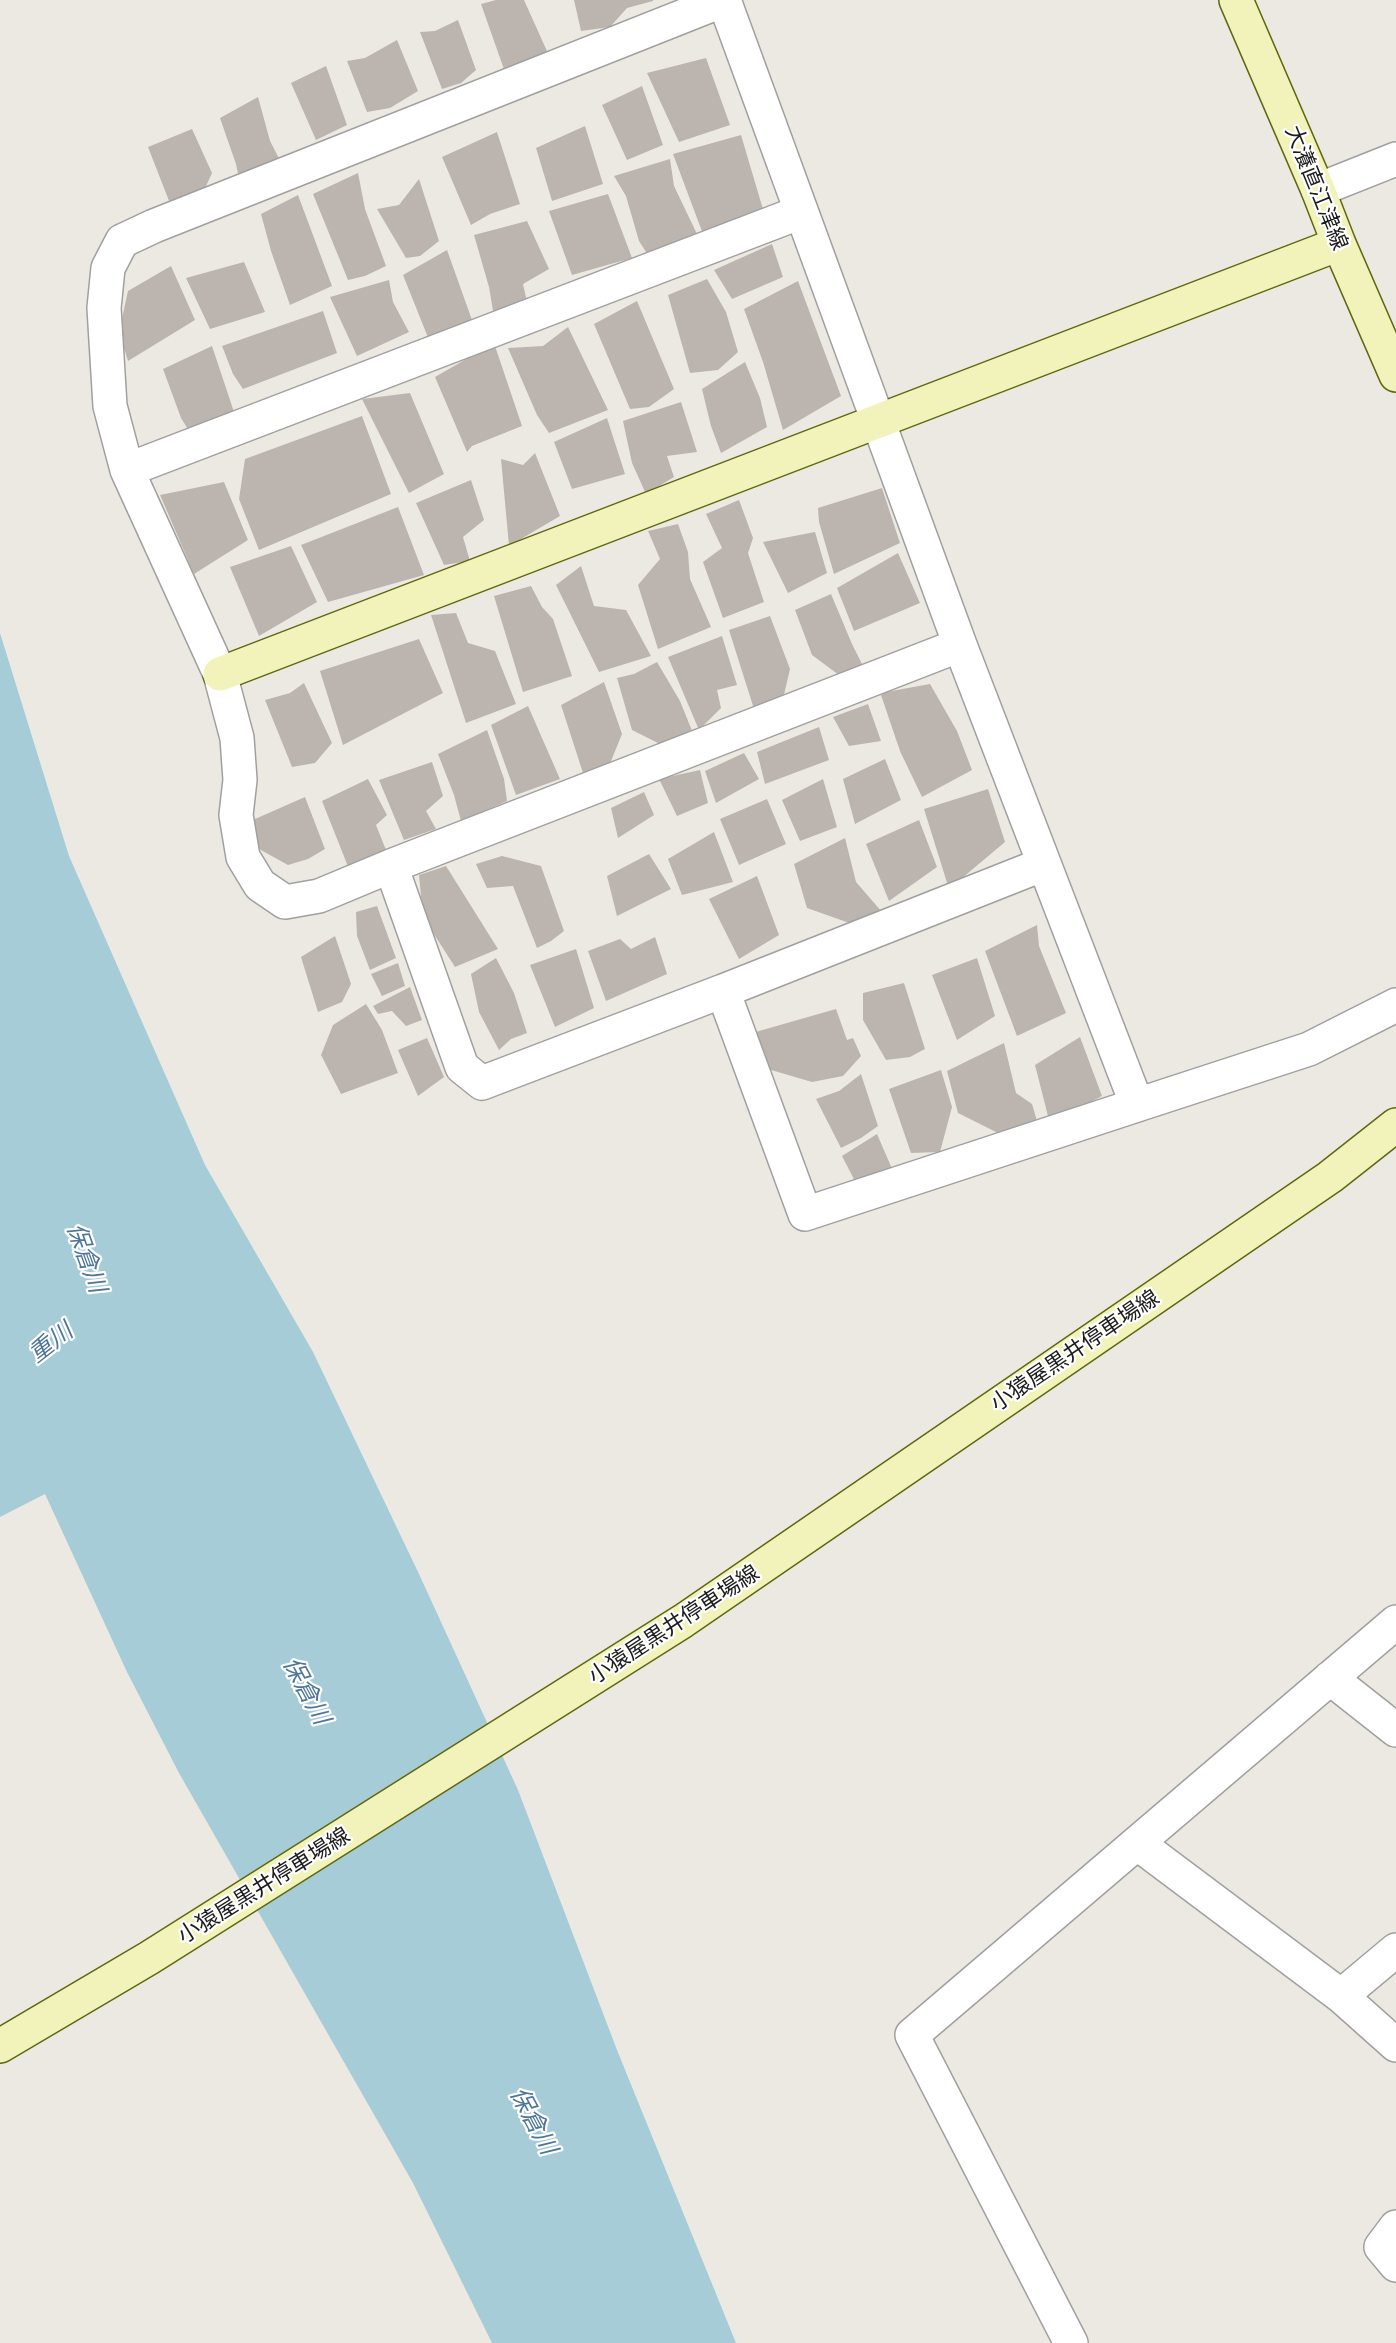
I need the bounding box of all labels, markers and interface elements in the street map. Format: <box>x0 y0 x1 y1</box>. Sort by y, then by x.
street label: 大瀁直江津線 <box>1279 122 1353 254</box>
water label: 保倉川 <box>60 1219 112 1297</box>
street label: 小猿屋黒井停車場線 <box>986 1285 1164 1417</box>
water label: 重川 <box>23 1317 79 1369</box>
street label: 小猿屋黒井停車場線 <box>584 1560 764 1690</box>
water label: 保倉川 <box>276 1652 336 1730</box>
street label: 小猿屋黒井停車場線 <box>173 1822 355 1950</box>
water label: 保倉川 <box>503 2082 563 2160</box>

